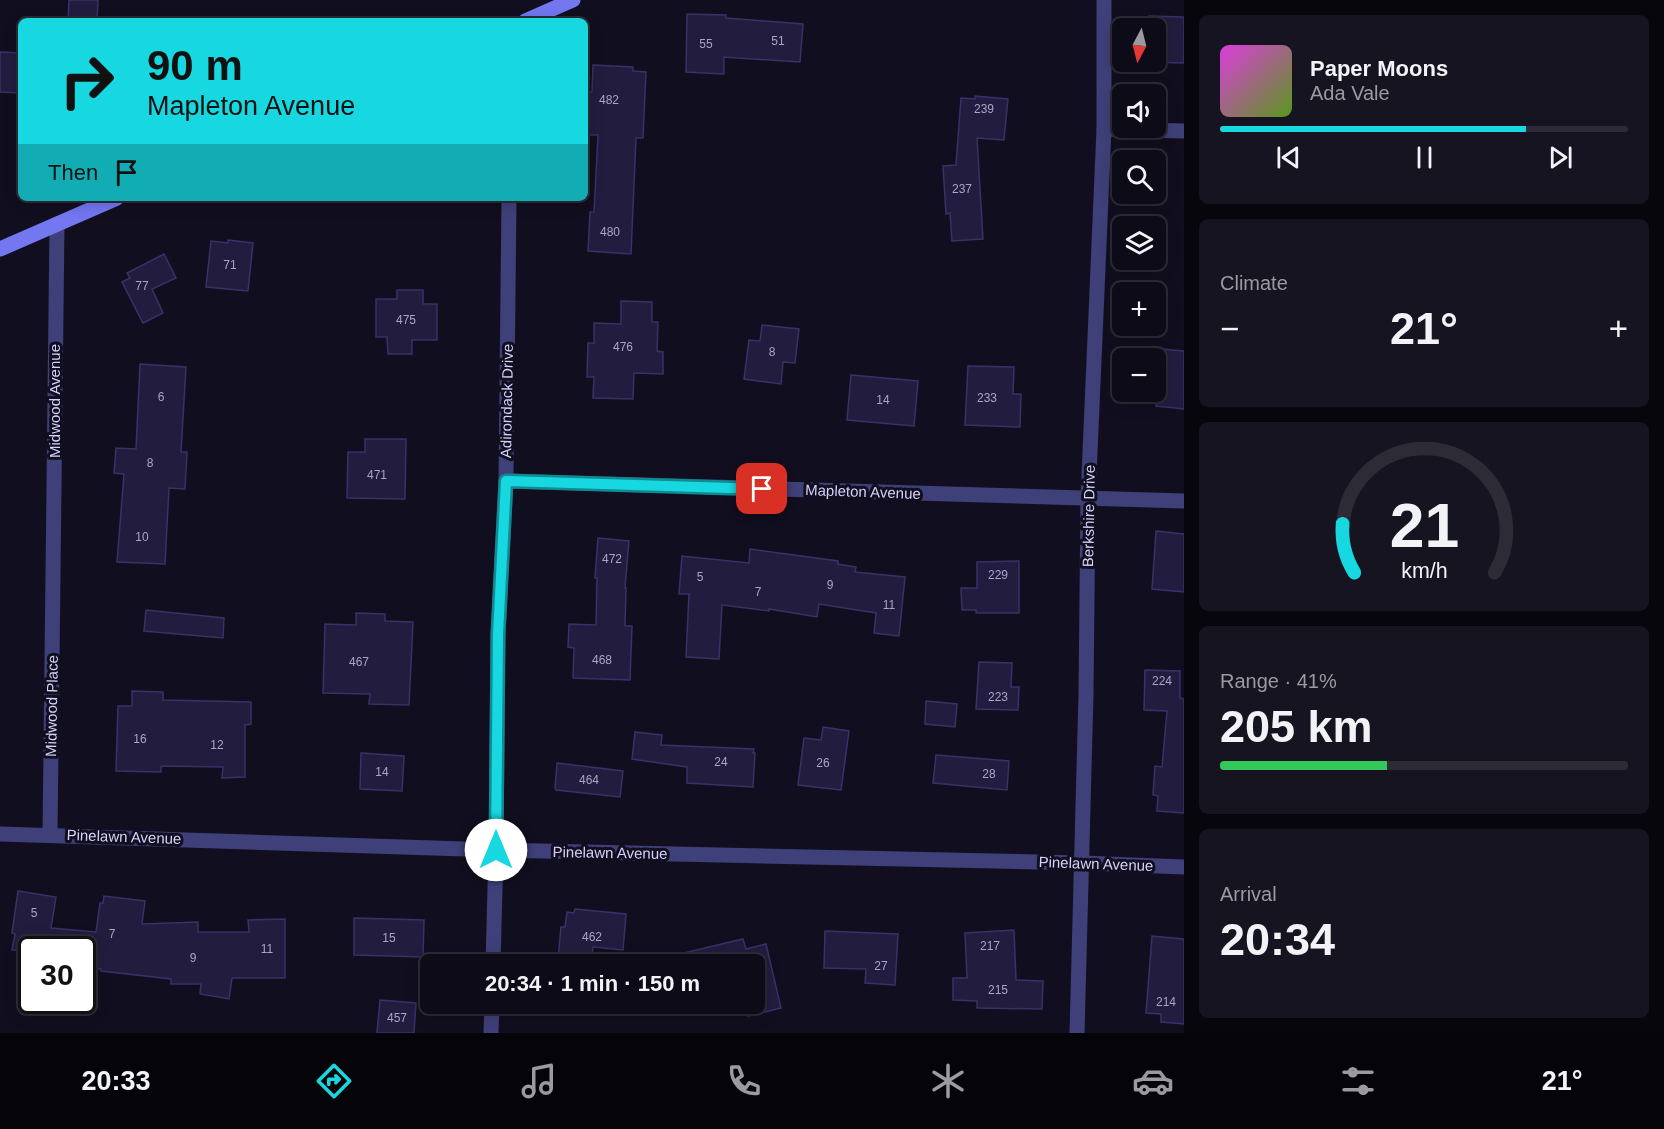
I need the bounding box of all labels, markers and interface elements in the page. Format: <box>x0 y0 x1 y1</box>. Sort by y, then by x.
north arrow <box>1112 18 1166 72</box>
map controls <box>1112 18 1166 402</box>
house number: 51 <box>771 34 785 48</box>
house number: 55 <box>699 37 713 51</box>
icon: right <box>48 42 126 120</box>
text: 90 m <box>147 42 243 89</box>
text: Paper Moons <box>1310 56 1448 81</box>
text: Ada Vale <box>1310 82 1390 104</box>
button: sound <box>1112 84 1166 138</box>
text: Mapleton Avenue <box>147 91 355 121</box>
house number: 482 <box>599 93 619 107</box>
house number: 239 <box>974 102 994 116</box>
icon: previous <box>1272 141 1305 174</box>
icon: pause <box>1408 141 1441 174</box>
icon: next <box>1544 141 1577 174</box>
button: search <box>1112 150 1166 204</box>
icon: arrive <box>110 156 143 189</box>
text: Then <box>48 160 98 185</box>
house number: 237 <box>952 182 972 196</box>
button: layers <box>1112 216 1166 270</box>
house number: 480 <box>600 225 620 239</box>
house number: 71 <box>223 258 237 272</box>
text: Climate <box>1220 272 1288 294</box>
house number: 77 <box>135 279 149 293</box>
button: + <box>1112 282 1166 336</box>
text: 21° <box>1390 303 1458 354</box>
text: − <box>1220 310 1239 347</box>
text: + <box>1609 310 1628 347</box>
house number: 475 <box>396 313 416 327</box>
house number: 476 <box>613 340 633 354</box>
street label: Midwood Avenue <box>46 344 63 458</box>
street label: Adirondack Drive <box>497 344 516 458</box>
house number: 8 <box>769 345 776 359</box>
button: − <box>1112 348 1166 402</box>
house number: 6 <box>158 390 165 404</box>
house number: 233 <box>977 391 997 405</box>
house number: 14 <box>876 393 890 407</box>
house number: 8 <box>147 456 154 470</box>
pin <box>736 463 787 514</box>
street label: Berkshire Drive <box>1079 465 1098 567</box>
house number: 471 <box>367 468 387 482</box>
icon: arrive <box>745 472 778 505</box>
street label: Mapleton Avenue <box>805 481 921 502</box>
text: 21 <box>1389 492 1459 561</box>
house number: 10 <box>135 530 149 544</box>
house number: 472 <box>602 552 622 566</box>
text: km/h <box>1401 560 1447 584</box>
house number: 229 <box>988 568 1008 582</box>
house number: 5 <box>697 570 704 584</box>
house number: 9 <box>827 578 834 592</box>
house number: 7 <box>755 585 762 599</box>
house number: 11 <box>883 598 896 612</box>
house number: 468 <box>592 653 612 667</box>
street label: Midwood Place <box>42 655 61 757</box>
house number: 467 <box>349 655 369 669</box>
text: Range · 41% <box>1220 670 1337 692</box>
house number: 224 <box>1152 674 1172 688</box>
house number: 223 <box>988 690 1008 704</box>
text: 205 km <box>1220 701 1373 752</box>
house number: 16 <box>133 732 147 746</box>
house number: 12 <box>210 738 224 752</box>
house number: 24 <box>714 755 728 769</box>
house number: 26 <box>816 756 830 770</box>
house number: 14 <box>375 765 389 779</box>
house number: 28 <box>982 767 996 781</box>
house number: 464 <box>579 773 599 787</box>
position arrow <box>464 818 528 882</box>
street label: Pinelawn Avenue <box>66 826 182 847</box>
street label: Pinelawn Avenue <box>552 843 668 862</box>
street label: Pinelawn Avenue <box>1038 853 1154 874</box>
text: Arrival <box>1220 883 1277 905</box>
house number: 5 <box>31 906 38 920</box>
text: 20:34 <box>1220 914 1335 965</box>
house number: 7 <box>109 927 116 941</box>
house number: 462 <box>582 930 602 944</box>
house number: 15 <box>382 931 396 945</box>
speed limit sign: 30 <box>18 936 96 1014</box>
house number: 217 <box>980 939 1000 953</box>
house number: 11 <box>261 942 274 956</box>
house number: 9 <box>190 951 197 965</box>
house number: 27 <box>874 959 888 973</box>
text: 20:34 · 1 min · 150 m <box>485 971 700 996</box>
house number: 215 <box>988 983 1008 997</box>
house number: 214 <box>1156 995 1176 1009</box>
house number: 457 <box>387 1011 407 1025</box>
icon: directions <box>313 1060 355 1102</box>
icon: music <box>518 1060 560 1102</box>
icon: phone <box>723 1060 765 1102</box>
icon: climate <box>927 1060 969 1102</box>
icon: car <box>1132 1060 1174 1102</box>
icon: filters <box>1337 1060 1379 1102</box>
text: 20:33 <box>81 1066 150 1096</box>
text: 21° <box>1542 1066 1583 1096</box>

